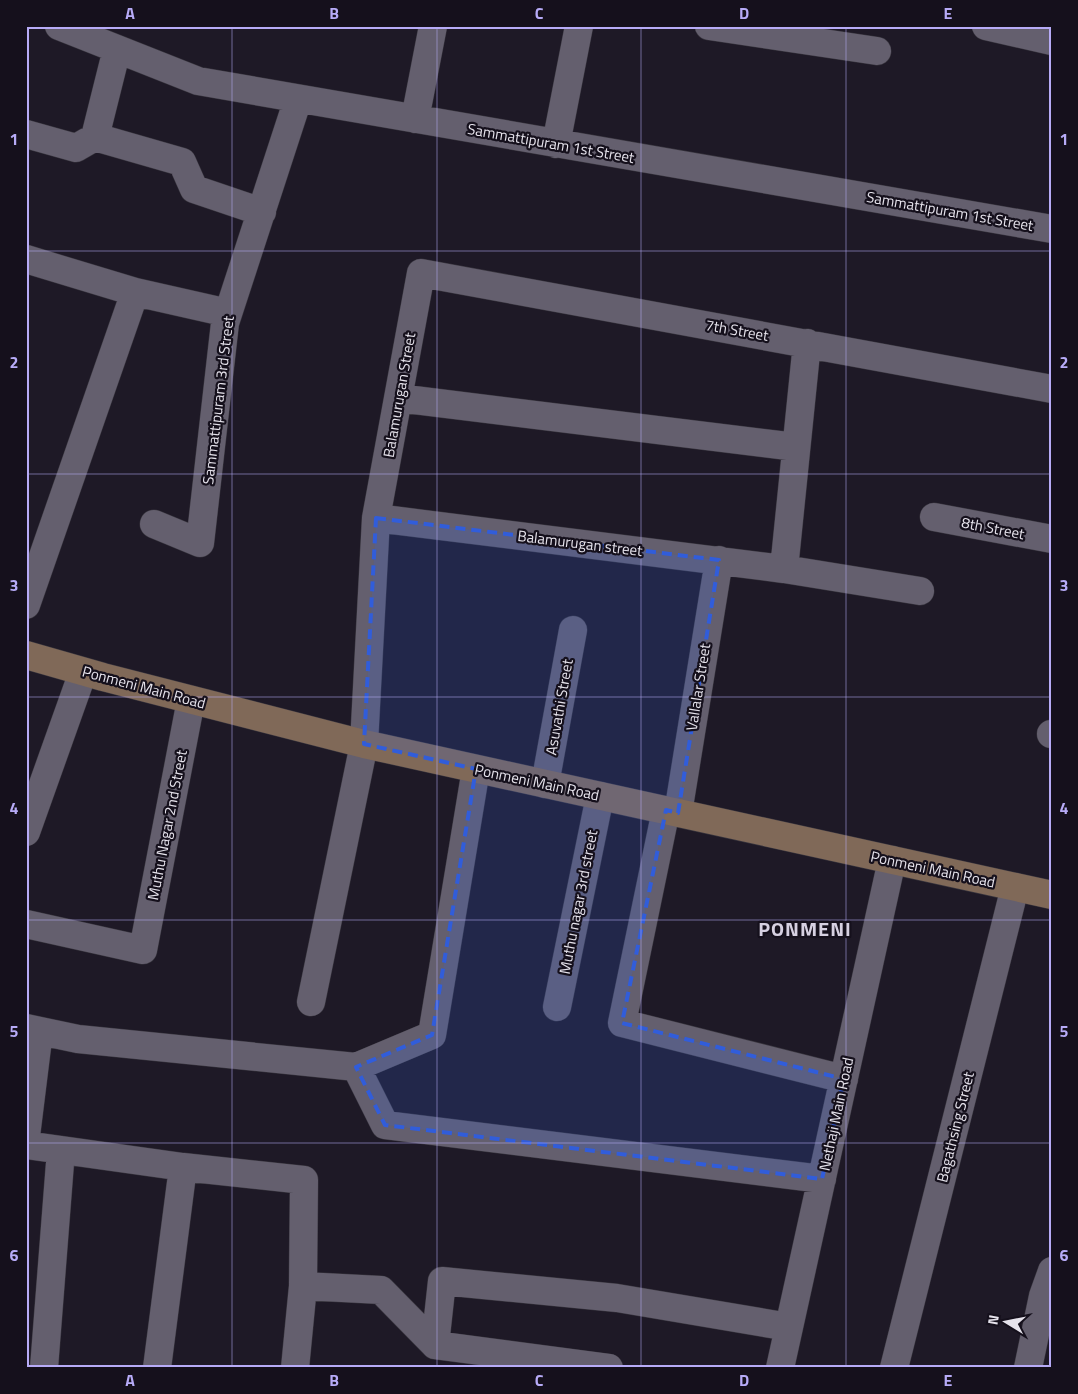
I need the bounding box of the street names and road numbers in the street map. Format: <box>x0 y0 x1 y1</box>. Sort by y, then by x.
street label: Sammattipuram 1st Street <box>466 117 637 169</box>
street label: Sammattipuram 1st Street <box>865 185 1036 237</box>
street label: 7th Street <box>704 313 771 347</box>
street label: Sammattipuram 3rd Street <box>196 314 240 486</box>
street label: Balamurugan Street <box>377 330 421 459</box>
street label: 8th Street <box>960 511 1027 546</box>
street label: Balamurugan street <box>516 524 644 562</box>
street label: Vallalar Street <box>680 641 716 732</box>
street label: Asuvathi Street <box>539 656 579 757</box>
street label: Ponmeni Main Road <box>80 659 208 715</box>
street label: Muthu Nagar 2nd Street <box>141 747 193 902</box>
street label: Ponmeni Main Road <box>473 758 601 806</box>
street label: Muthu nagar 3rd street <box>553 827 603 976</box>
street label: Ponmeni Main Road <box>869 845 997 893</box>
street label: Nethaji Main Road <box>813 1055 859 1173</box>
street label: Bagathsing Street <box>930 1069 980 1185</box>

